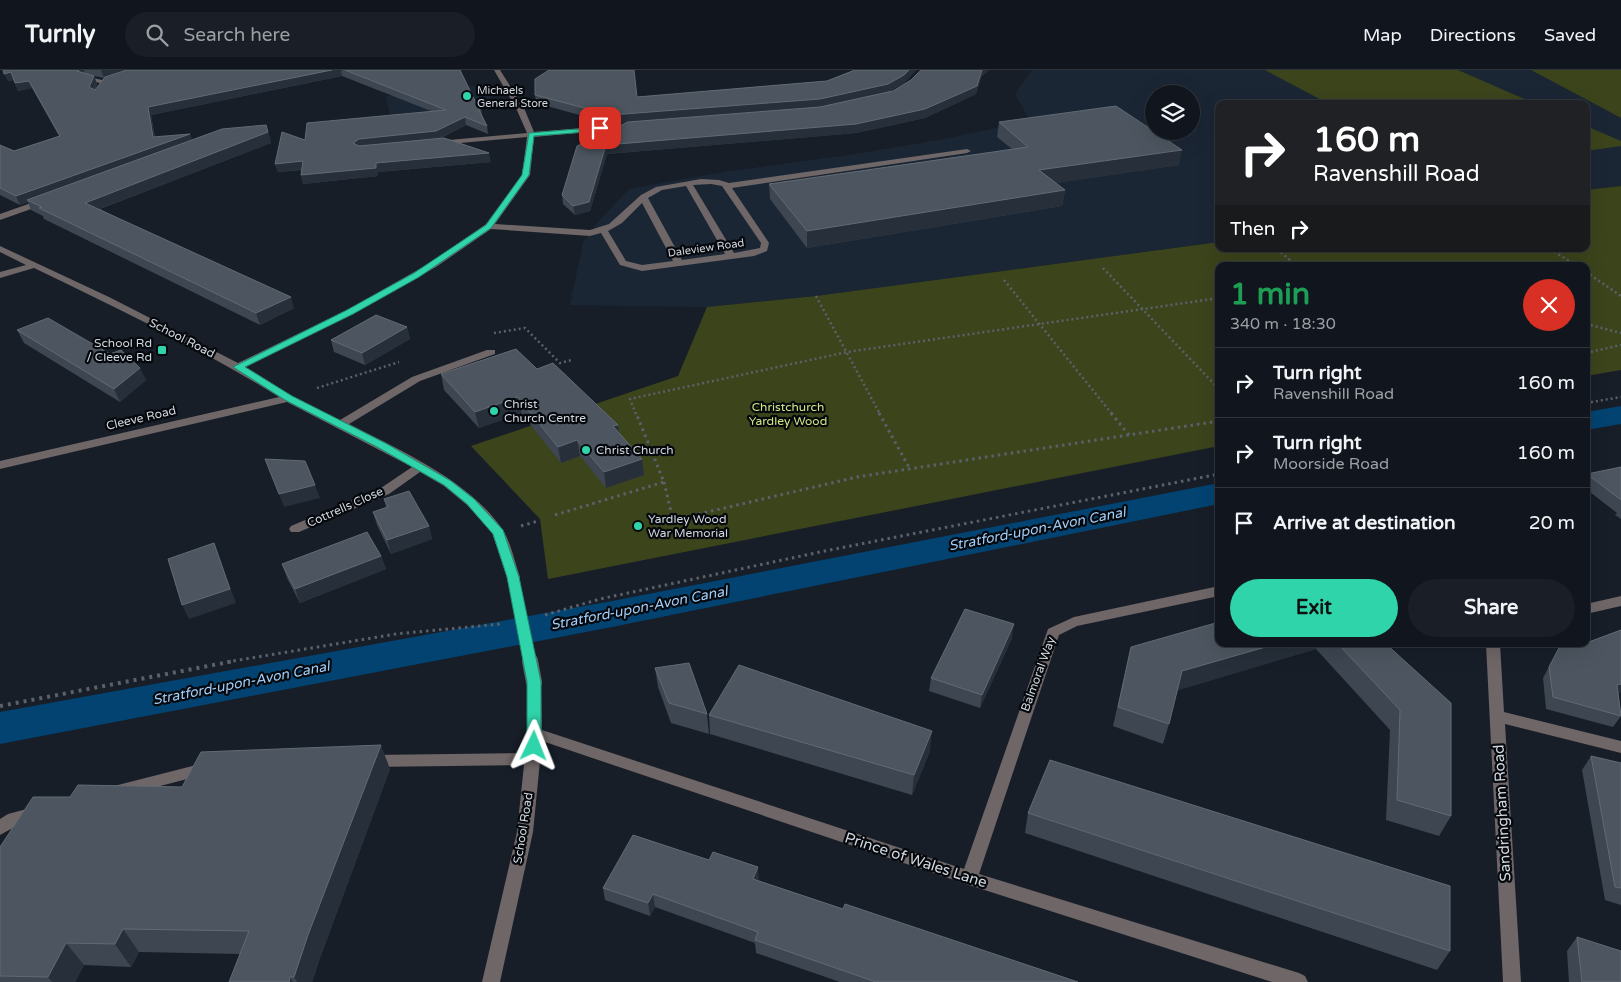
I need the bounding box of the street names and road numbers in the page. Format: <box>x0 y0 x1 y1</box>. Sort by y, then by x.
street label: Daleview Road <box>667 236 745 260</box>
street label: School Road <box>147 315 217 361</box>
street label: Cleeve Road <box>105 403 177 433</box>
street label: Cottrells Close <box>305 484 385 530</box>
street label: Balmoral Way <box>1018 634 1058 713</box>
street label: Sandringham Road <box>1489 744 1515 882</box>
street label: School Road <box>510 791 536 865</box>
street label: Prince of Wales Lane <box>843 828 989 892</box>

